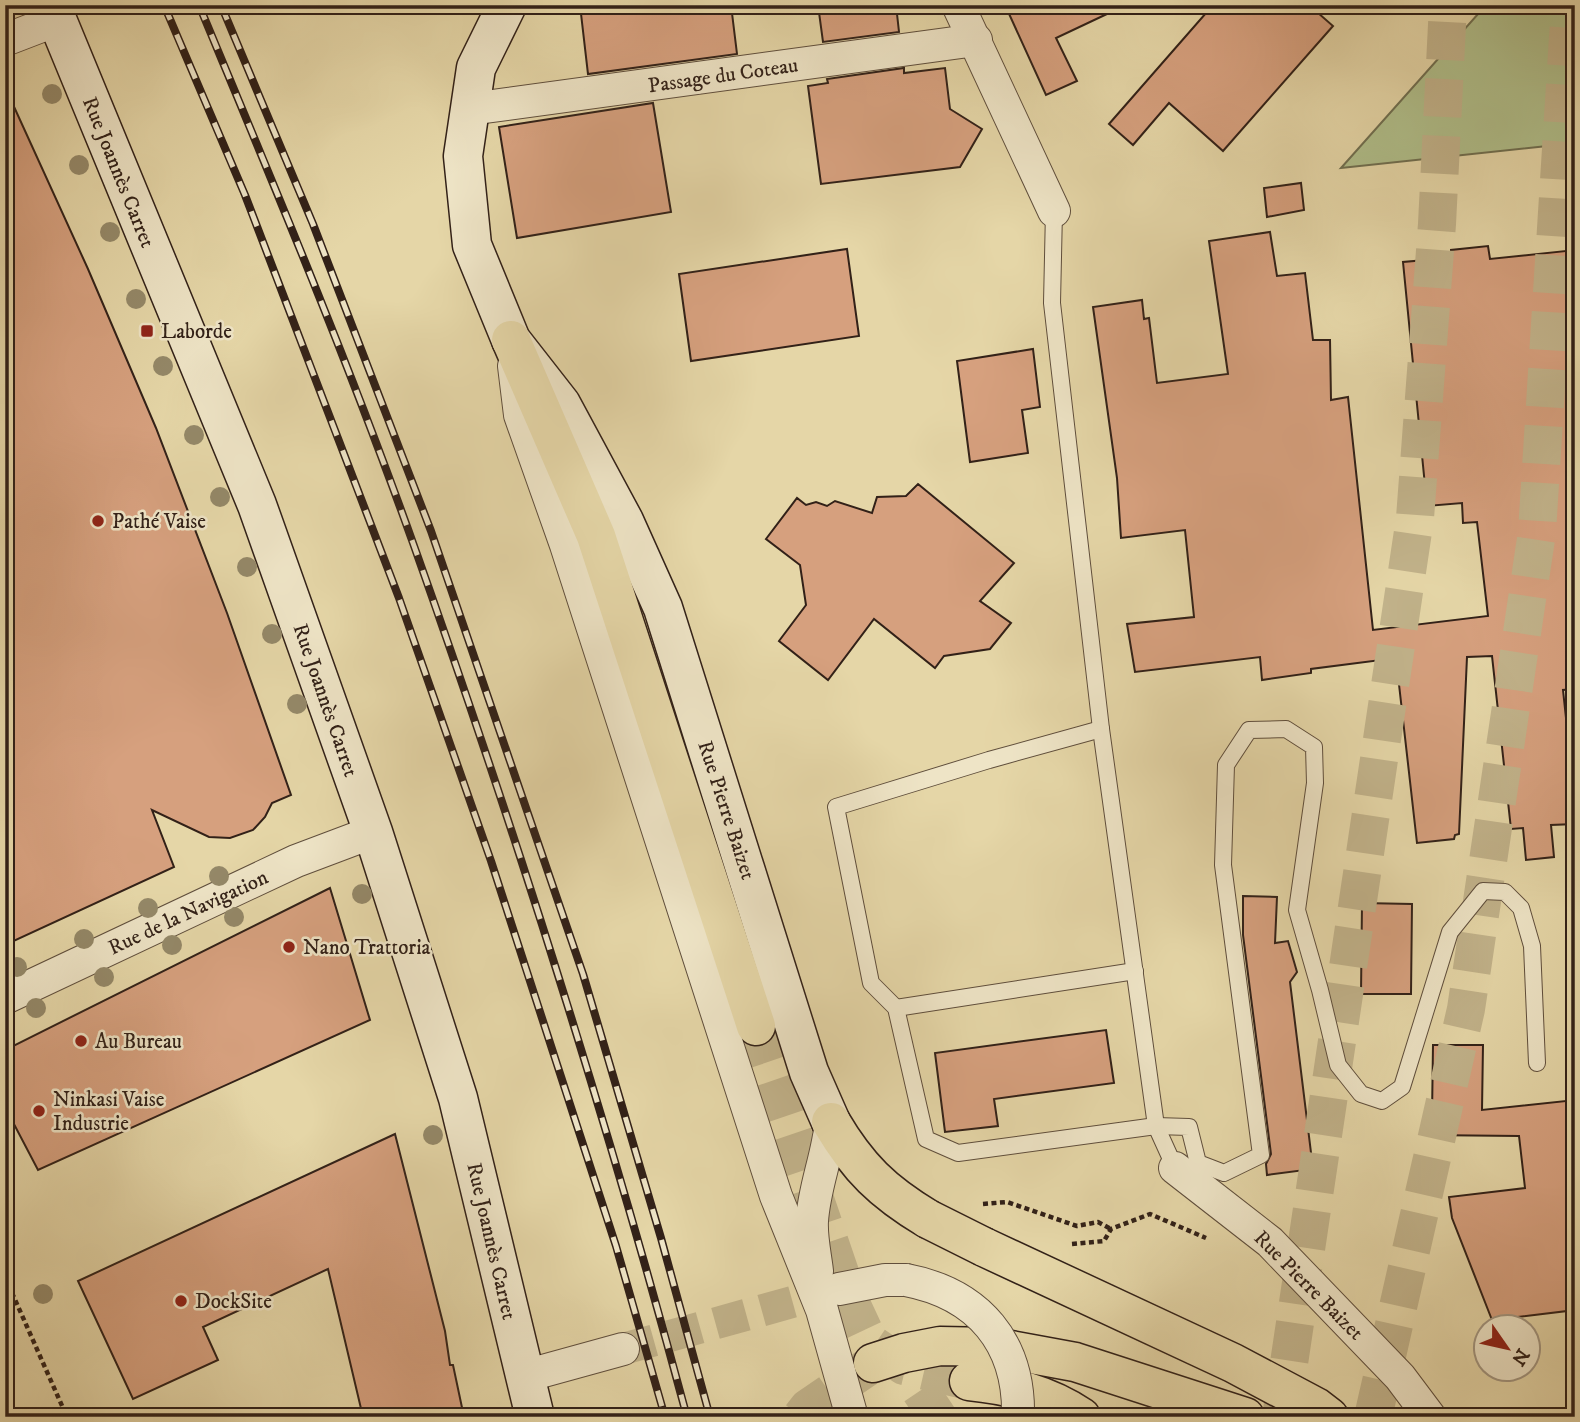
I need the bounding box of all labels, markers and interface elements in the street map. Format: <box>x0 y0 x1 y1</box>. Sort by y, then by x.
street label: Passage du Coteau <box>646 53 800 99</box>
street label: Rue Joannès Carret <box>76 93 160 252</box>
place label: Laborde <box>161 319 232 345</box>
marker: Laborde <box>139 323 155 339</box>
place label: Pathé Vaise <box>112 509 206 535</box>
marker: Pathé Vaise <box>90 513 106 529</box>
street label: Rue Joannès Carret <box>287 620 364 781</box>
street label: Rue Pierre Baizet <box>691 738 761 883</box>
street label: Rue de la Navigation <box>104 864 273 961</box>
place label: Nano Trattoria <box>303 935 431 961</box>
marker: Nano Trattoria <box>281 939 297 955</box>
place label: Au Bureau <box>95 1029 182 1055</box>
marker: Au Bureau <box>73 1033 89 1049</box>
place label: Ninkasi Vaise Industrie <box>53 1087 165 1137</box>
marker: Ninkasi Vaise Industrie <box>31 1103 47 1119</box>
street label: Rue Joannès Carret <box>460 1160 522 1323</box>
street label: Rue Pierre Baizet <box>1248 1225 1369 1346</box>
place label: DockSite <box>195 1289 272 1315</box>
marker: DockSite <box>173 1293 189 1309</box>
north arrow <box>1472 1314 1542 1384</box>
text: N <box>1506 1344 1534 1370</box>

